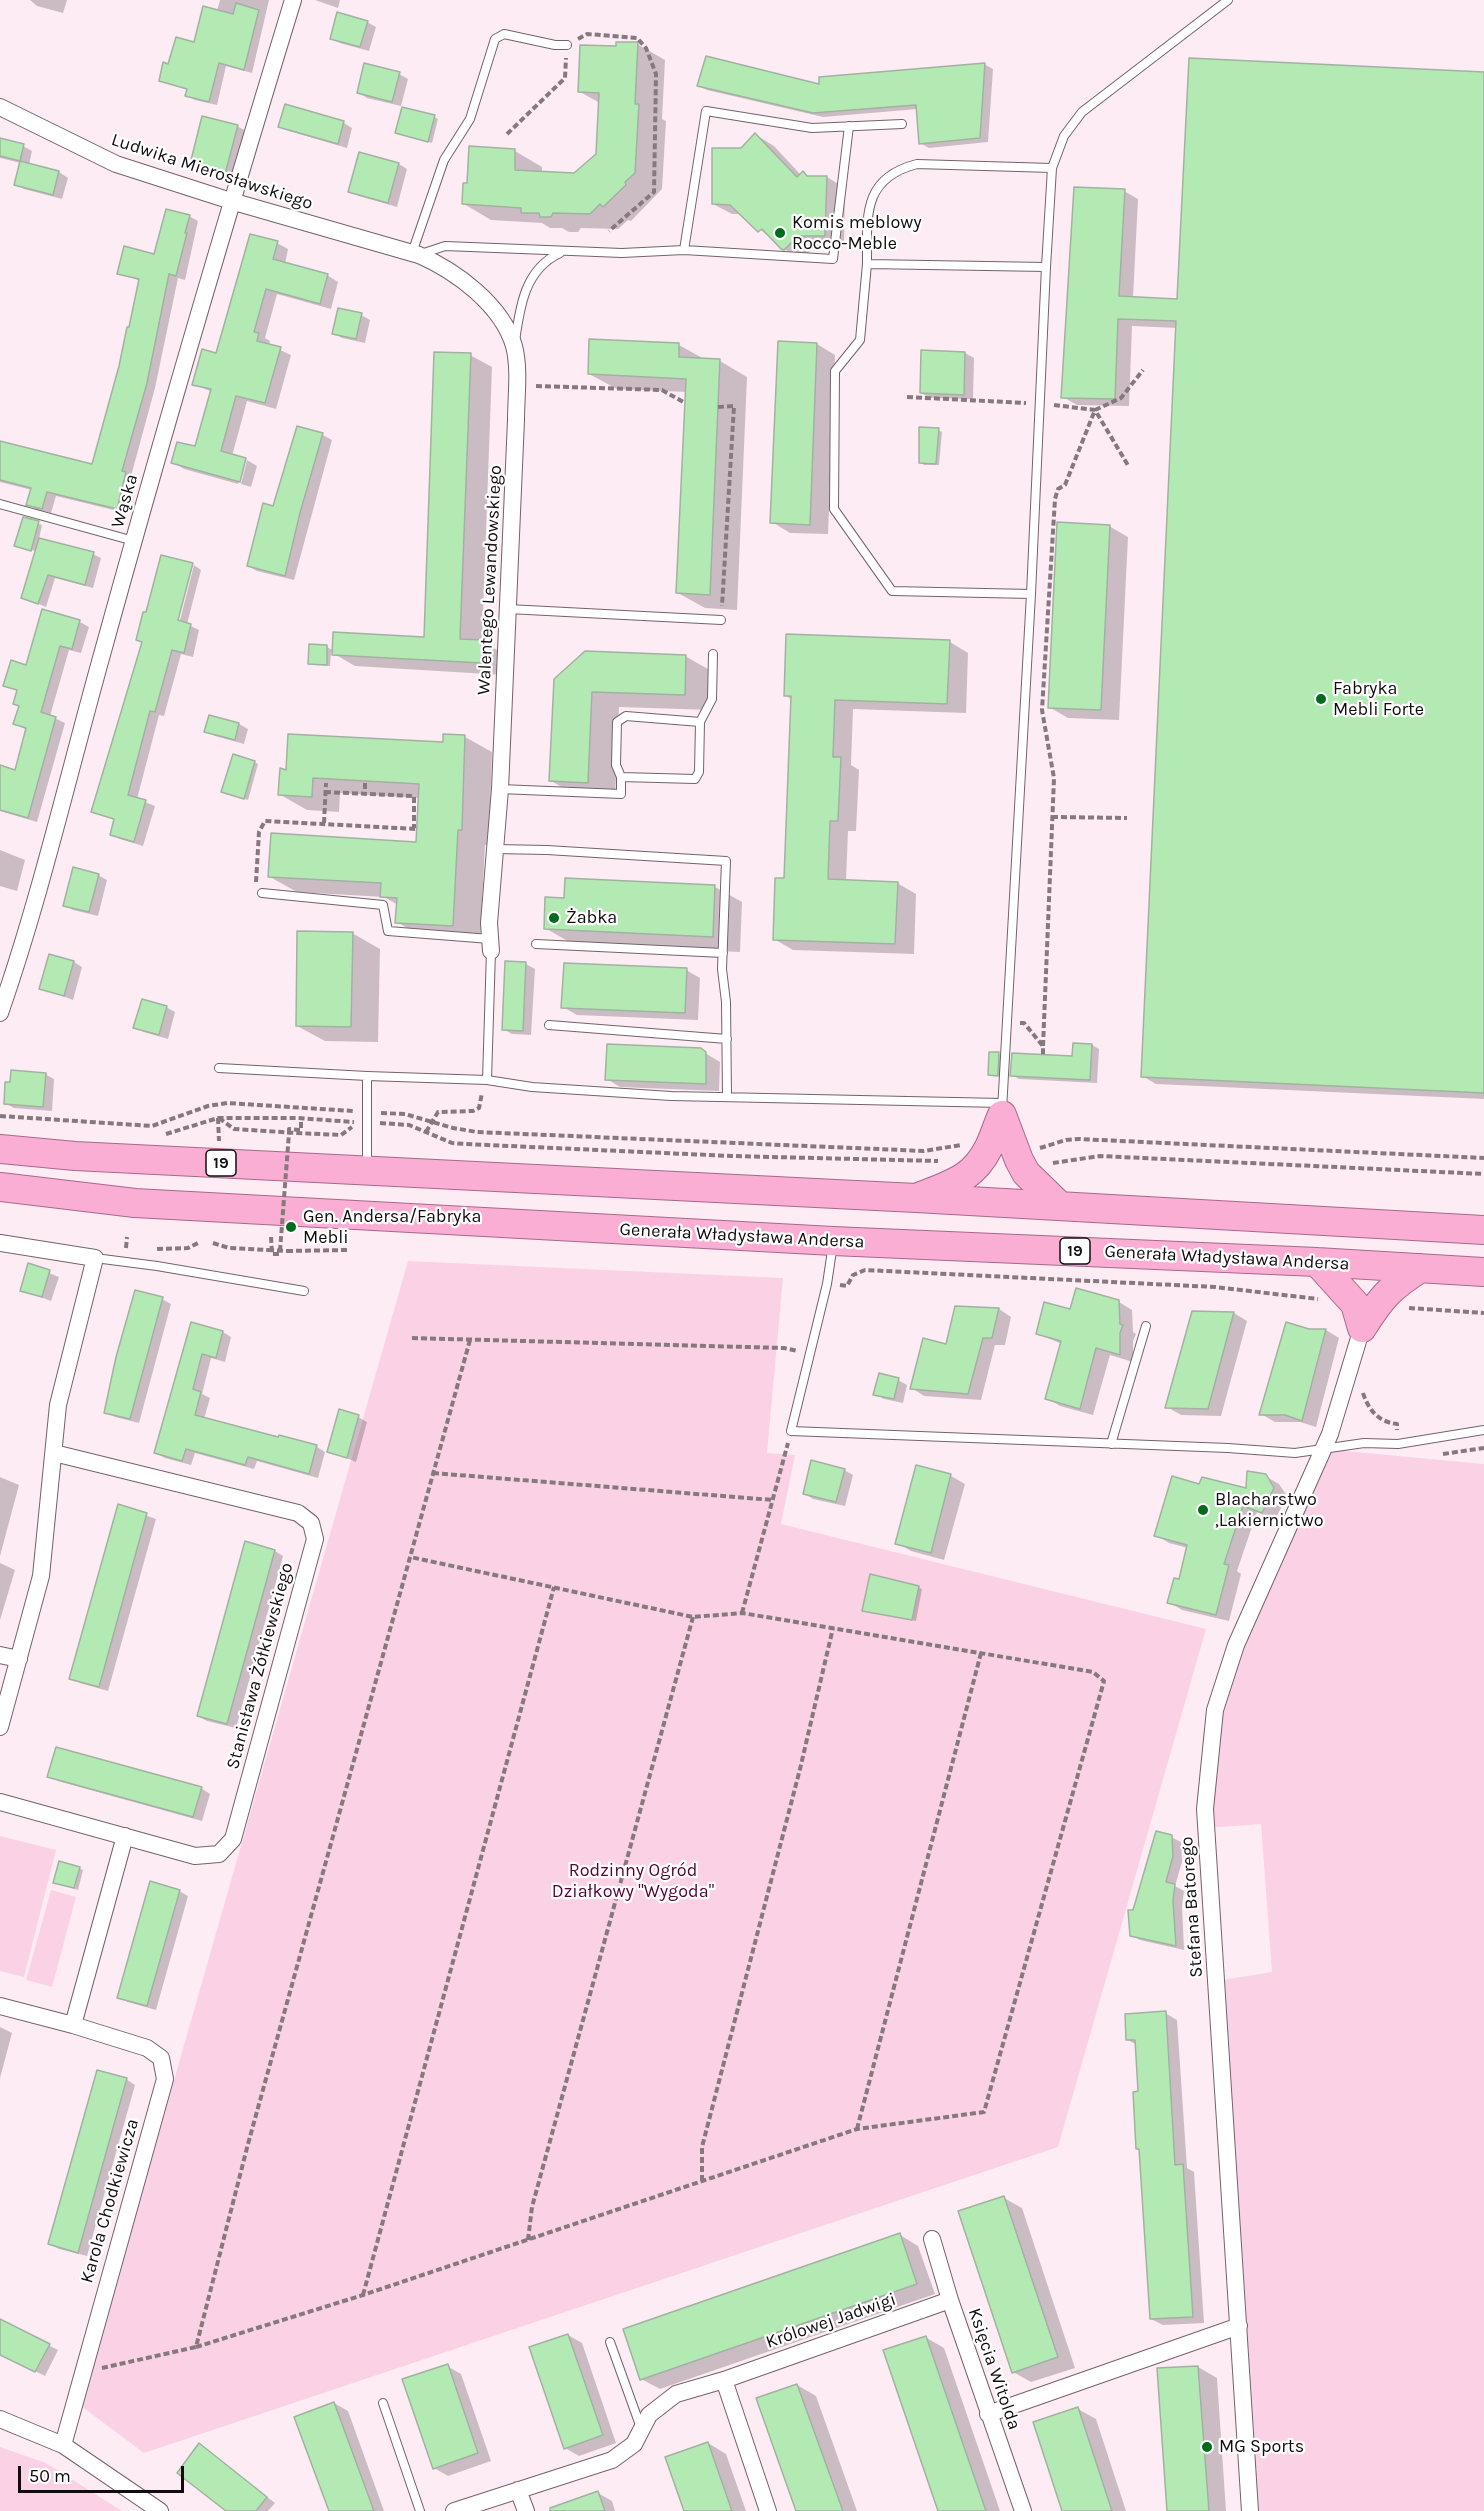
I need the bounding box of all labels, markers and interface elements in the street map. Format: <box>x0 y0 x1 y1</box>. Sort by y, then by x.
street label: Ludwika Mierosławskiego <box>109 129 315 215</box>
place label: Komis meblowy Rocco-Meble <box>792 212 922 254</box>
marker: Komis meblowy Rocco-Meble <box>773 226 787 240</box>
street label: Walentego Lewandowskiego <box>473 465 507 695</box>
street label: Wąska <box>107 472 143 530</box>
place label: Fabryka Mebli Forte <box>1333 678 1424 720</box>
marker: Fabryka Mebli Forte <box>1314 692 1328 706</box>
place label: Żabka <box>566 907 617 929</box>
marker: Żabka <box>547 911 561 925</box>
road number: 19 <box>206 1150 236 1176</box>
place label: Gen. Andersa/Fabryka Mebli <box>303 1206 481 1248</box>
street label: Generała Władysława Andersa <box>619 1219 865 1253</box>
marker: Gen. Andersa/Fabryka Mebli <box>284 1220 298 1234</box>
road number: 19 <box>1060 1238 1090 1264</box>
street label: Generała Władysława Andersa <box>1104 1241 1350 1275</box>
place label: Blacharstwo ,Lakiernictwo <box>1215 1489 1324 1532</box>
marker: Blacharstwo ,Lakiernictwo <box>1196 1503 1210 1517</box>
street label: Stanisława Żółkiewskiego <box>222 1560 298 1772</box>
street label: Stefana Batorego <box>1176 1836 1208 1978</box>
park label: Rodzinny Ogród Działkowy "Wygoda" <box>552 1860 714 1902</box>
street label: Karola Chodkiewicza <box>76 2116 144 2286</box>
street label: Królowej Jadwigi <box>763 2289 899 2353</box>
street label: Księcia Witolda <box>963 2305 1025 2433</box>
place label: MG Sports <box>1219 2436 1304 2458</box>
marker: MG Sports <box>1200 2440 1214 2454</box>
scale bar <box>21 2454 188 2492</box>
text: 50 m <box>29 2465 71 2487</box>

